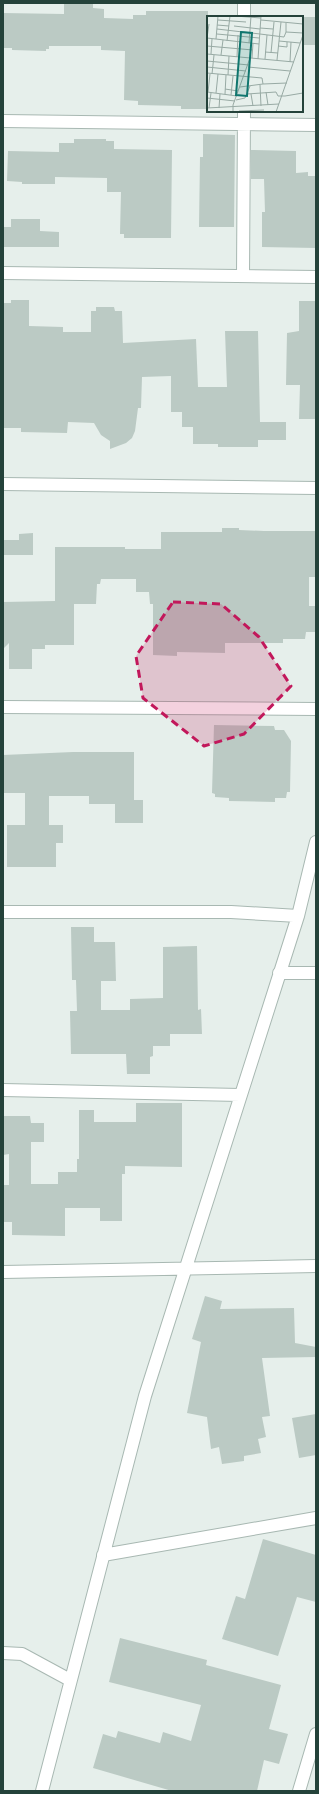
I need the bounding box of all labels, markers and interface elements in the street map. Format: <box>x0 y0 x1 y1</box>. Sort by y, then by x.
inset map <box>207 16 303 112</box>

